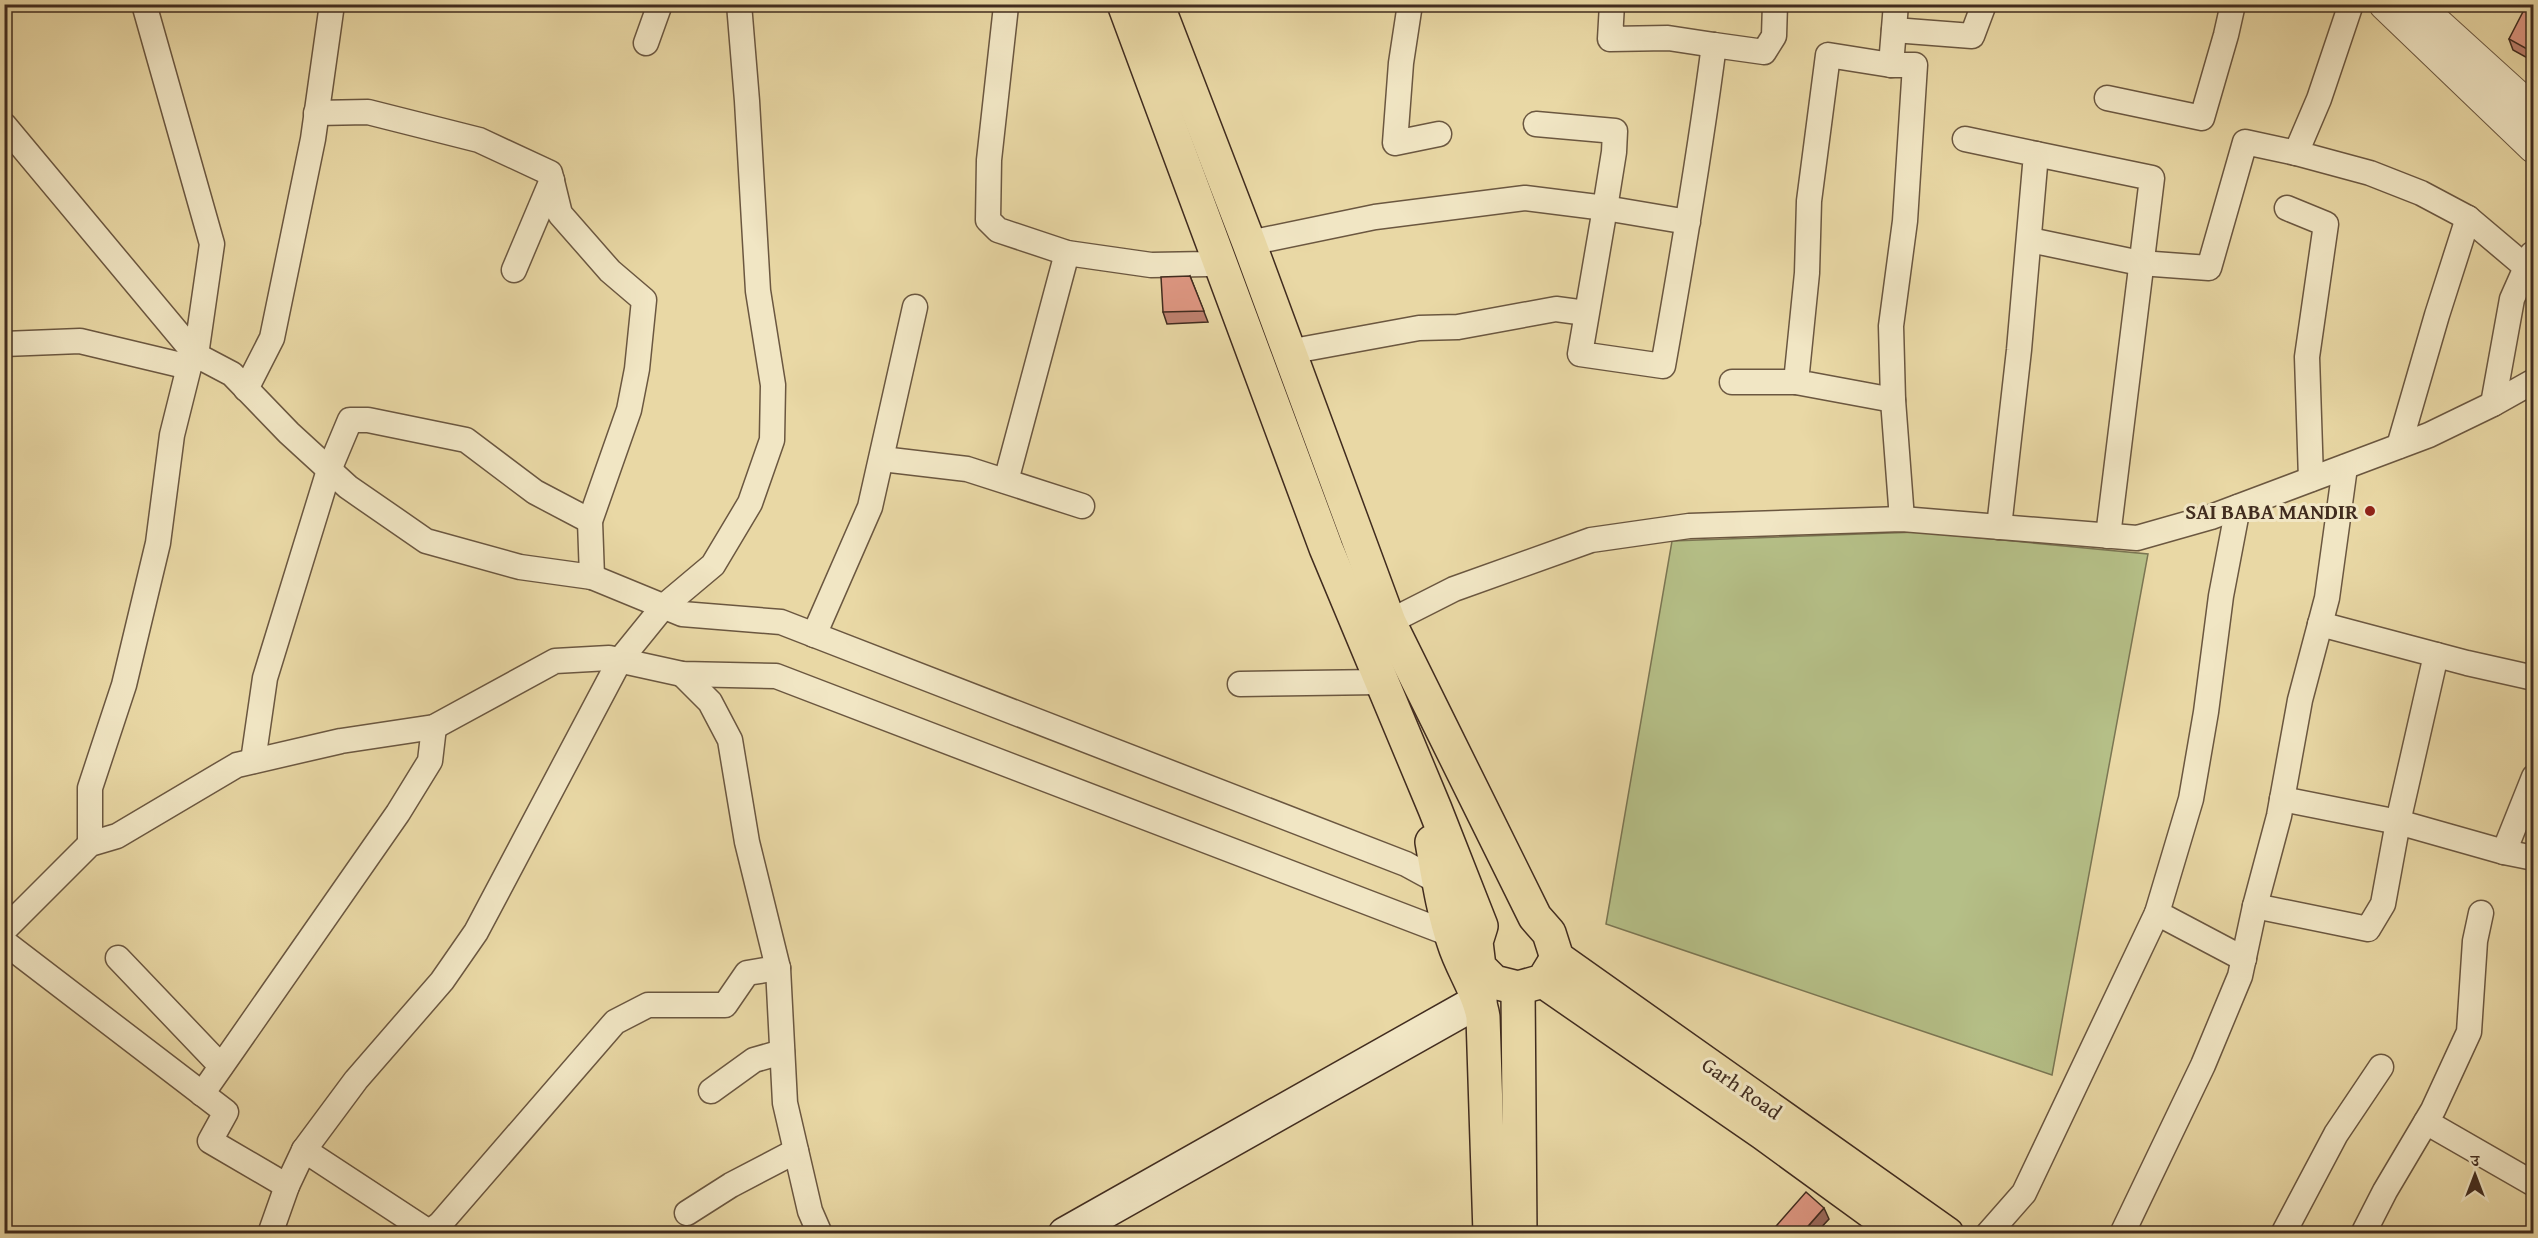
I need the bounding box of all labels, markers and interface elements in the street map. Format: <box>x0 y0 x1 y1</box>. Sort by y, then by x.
place label: SAI BABA MANDIR <box>2185 496 2359 527</box>
marker: SAI BABA MANDIR <box>2363 504 2377 518</box>
street label: Garh Road <box>1696 1049 1789 1127</box>
north arrow <box>2445 1145 2505 1205</box>
text: उ <box>2470 1148 2481 1172</box>

